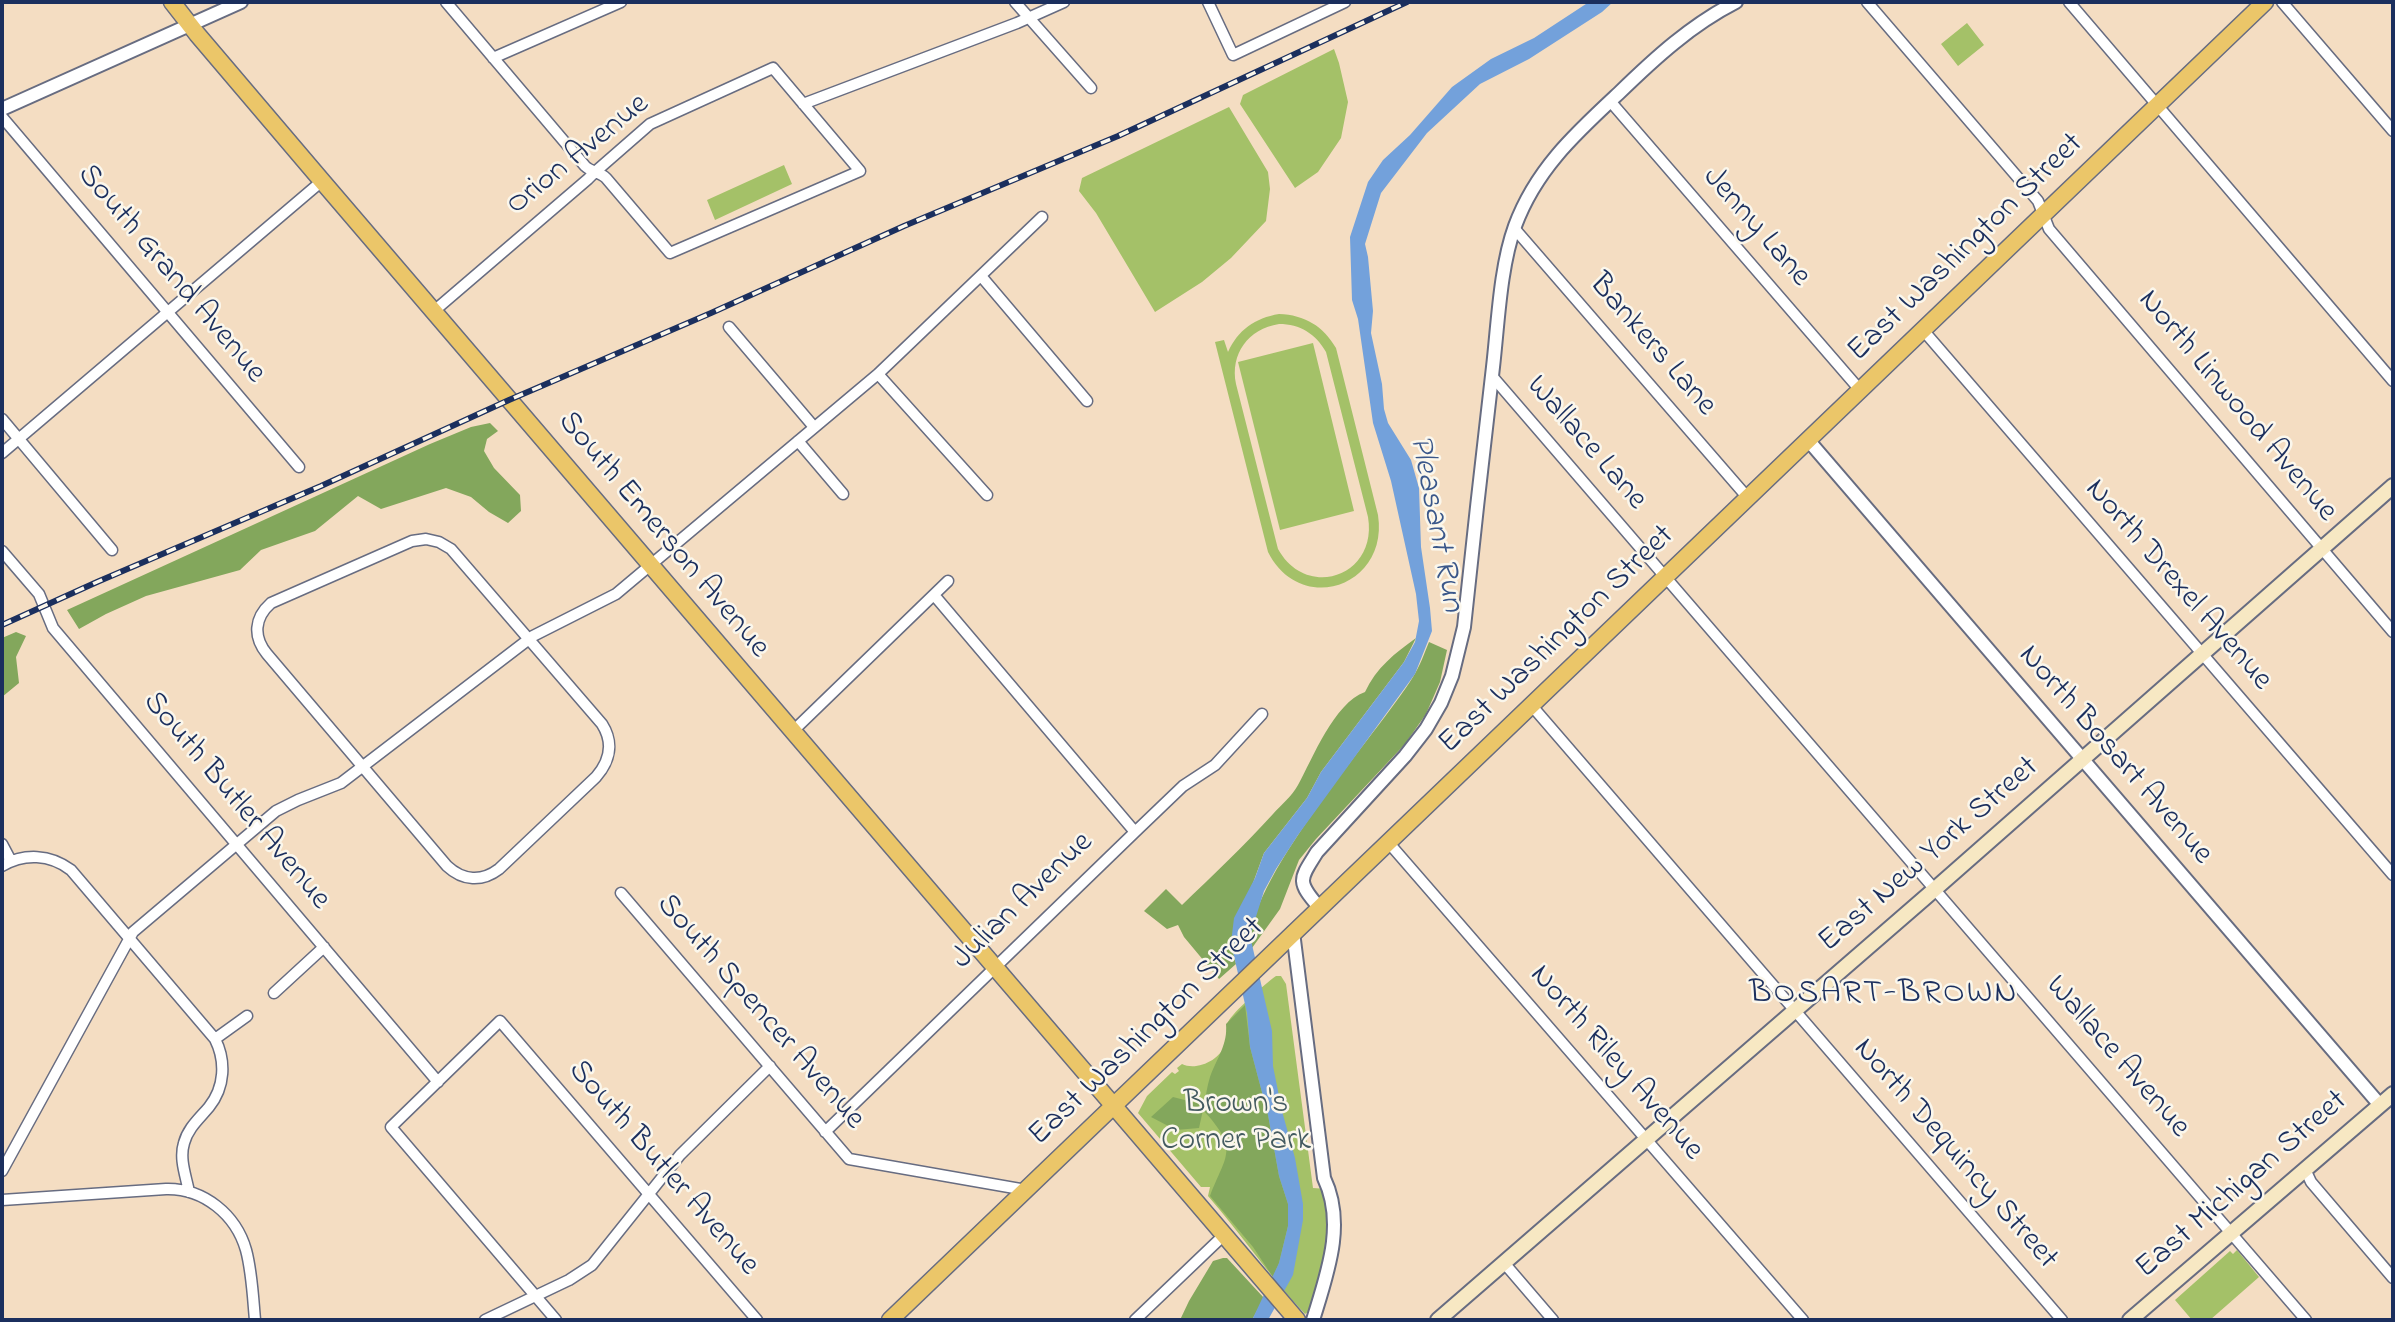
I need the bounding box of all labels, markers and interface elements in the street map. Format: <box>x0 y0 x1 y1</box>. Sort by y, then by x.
street label: Orion Avenue <box>500 87 658 225</box>
street label: East Washington Street <box>1841 126 2093 372</box>
street label: South Grand Avenue <box>67 158 273 392</box>
street label: Jenny Lane <box>1692 160 1818 296</box>
street label: Bankers Lane <box>1579 267 1723 425</box>
street label: North Linwood Avenue <box>2128 283 2344 531</box>
street label: Wallace Lane <box>1516 369 1654 519</box>
street label: South Emerson Avenue <box>548 405 776 667</box>
water label: Pleasant Run <box>1398 432 1470 616</box>
street label: North Drexel Avenue <box>2075 472 2279 700</box>
street label: East Washington Street <box>1432 518 1684 764</box>
street label: North Bosart Avenue <box>2008 638 2220 874</box>
street label: South Butler Avenue <box>133 685 337 919</box>
street label: East New York Street <box>1812 750 2048 962</box>
street label: Julian Avenue <box>945 825 1103 979</box>
street label: South Spencer Avenue <box>646 887 872 1139</box>
street label: East Washington Street <box>1022 910 1274 1156</box>
street label: North Riley Avenue <box>1520 958 1710 1170</box>
street label: Wallace Avenue <box>2035 969 2197 1147</box>
district label: BOSART-BROWN <box>1751 976 2017 1016</box>
street label: North Dequincy Street <box>1843 1032 2065 1278</box>
street label: South Butler Avenue <box>558 1053 766 1285</box>
street label: East Michigan Street <box>2129 1084 2357 1288</box>
park label: Brown's Corner Park <box>1161 1087 1311 1162</box>

